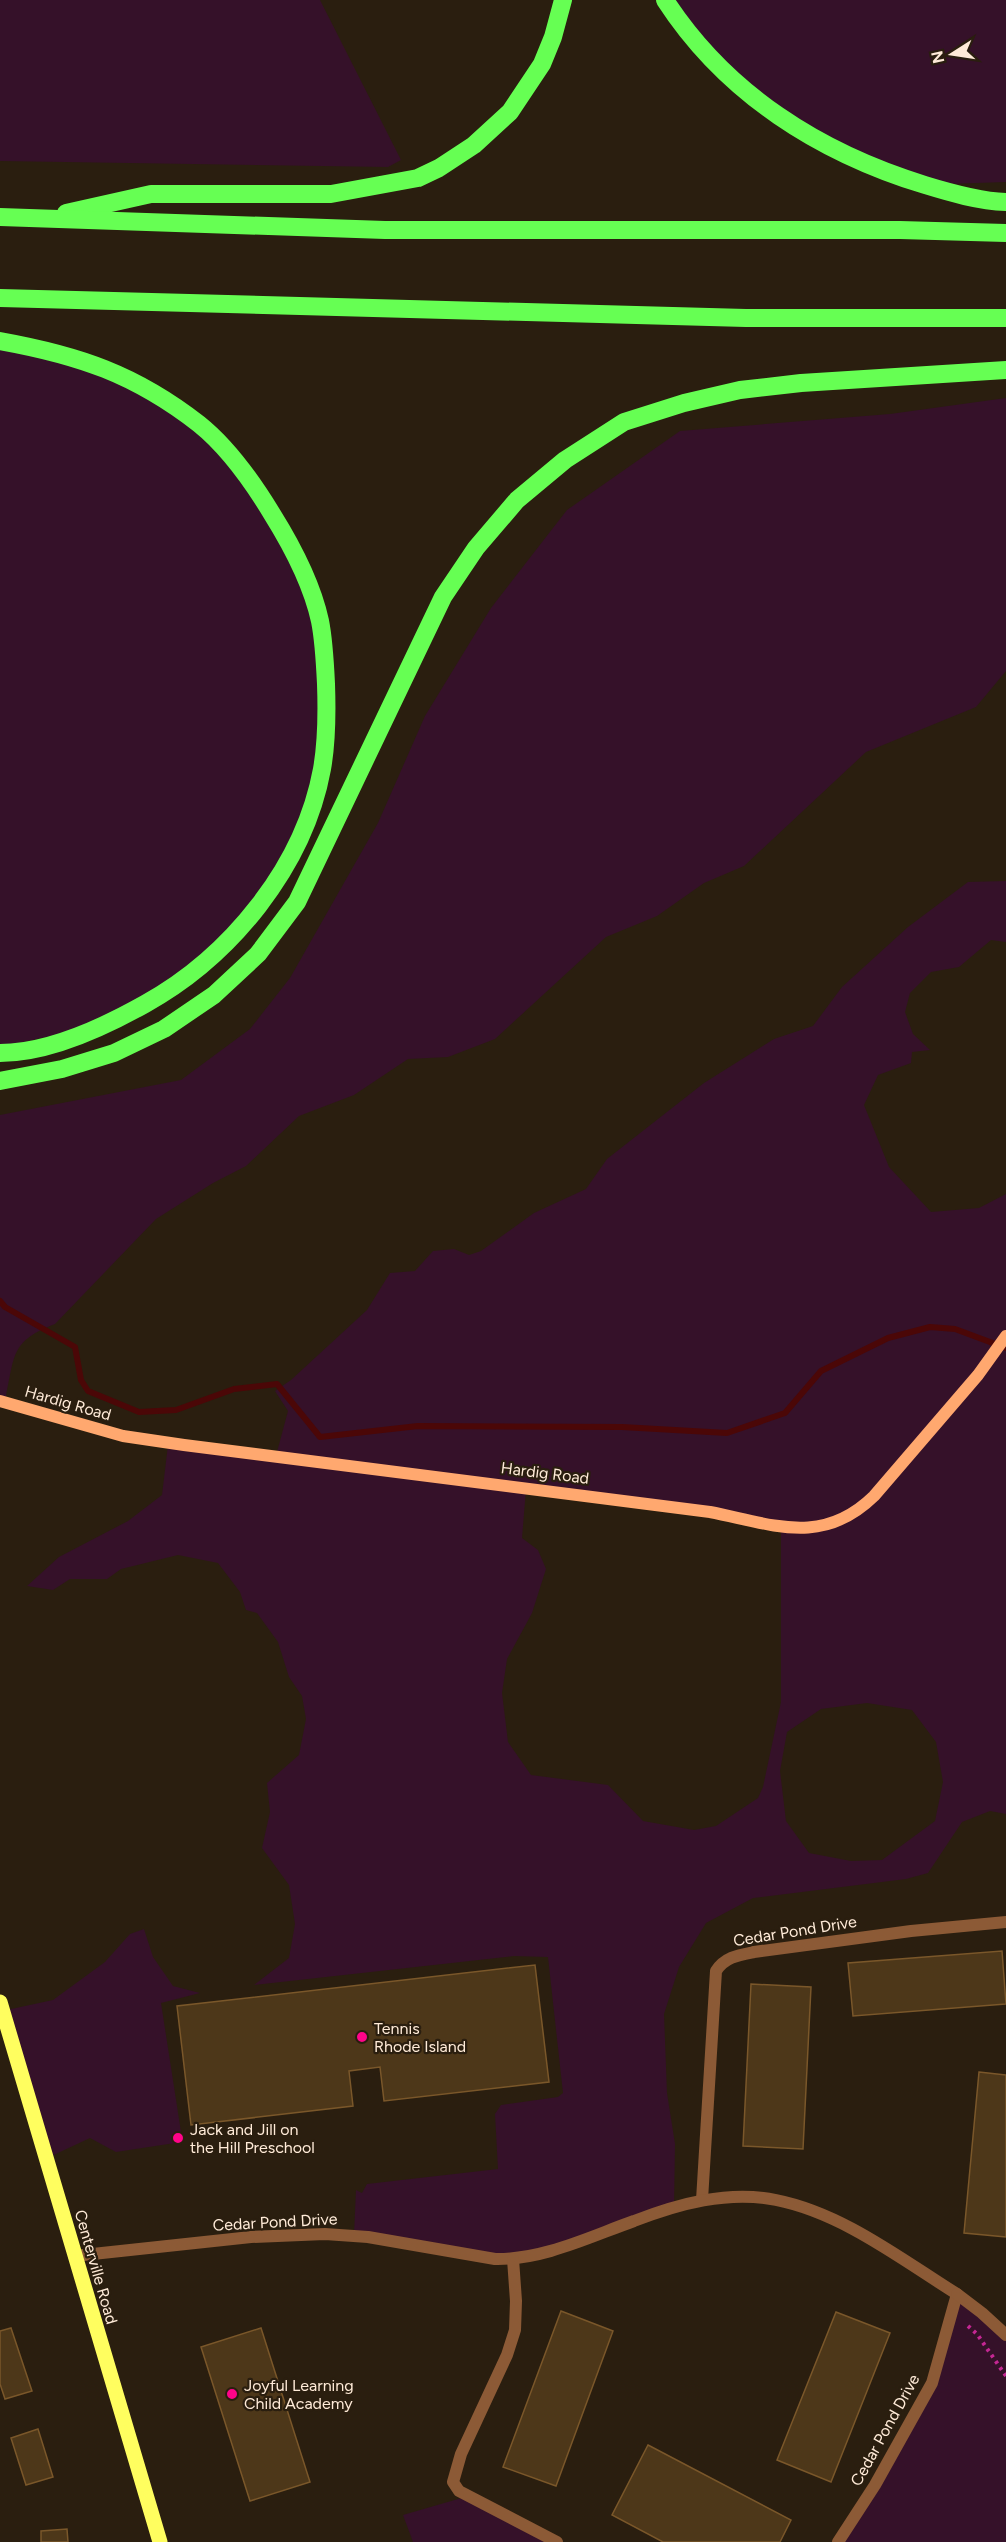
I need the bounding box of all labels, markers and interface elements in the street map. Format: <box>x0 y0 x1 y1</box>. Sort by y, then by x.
north arrow <box>922 24 982 84</box>
text: N <box>927 49 948 65</box>
street label: Hardig Road <box>23 1382 113 1424</box>
street label: Hardig Road <box>500 1458 590 1488</box>
street label: Cedar Pond Drive <box>732 1912 858 1950</box>
place label: Tennis Rhode Island <box>374 2019 466 2056</box>
marker: Tennis Rhode Island <box>355 2030 369 2044</box>
place label: Jack and Jill on the Hill Preschool <box>190 2120 315 2157</box>
marker: Jack and Jill on the Hill Preschool <box>171 2131 185 2145</box>
street label: Centerville Road <box>71 2208 121 2326</box>
street label: Cedar Pond Drive <box>212 2209 338 2235</box>
street label: Cedar Pond Drive <box>846 2371 924 2489</box>
place label: Joyful Learning Child Academy <box>244 2376 354 2413</box>
marker: Joyful Learning Child Academy <box>225 2387 239 2401</box>

